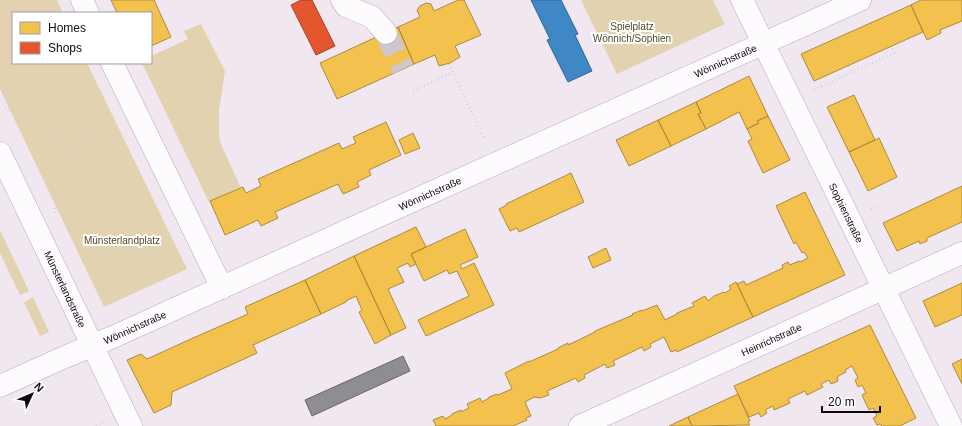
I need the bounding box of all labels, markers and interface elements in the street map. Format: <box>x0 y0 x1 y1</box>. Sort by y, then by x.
legend <box>12 12 152 64</box>
text: Homes <box>48 21 86 35</box>
park label: Spielplatz Wönnich/Sophien <box>593 21 671 44</box>
text: Shops <box>48 41 82 55</box>
street label: Wönnichstraße <box>692 42 759 79</box>
street label: Wönnichstraße <box>397 174 463 212</box>
street label: Sophienstraße <box>827 181 866 245</box>
park label: Münsterlandplatz <box>84 235 160 246</box>
street label: Münsterlandstraße <box>42 249 89 330</box>
street label: Wönnichstraße <box>102 308 168 346</box>
street label: Heinrichstraße <box>739 321 804 358</box>
north arrow <box>12 374 52 414</box>
text: N <box>32 380 46 394</box>
scale bar <box>822 388 880 414</box>
text: 20 m <box>828 395 855 409</box>

